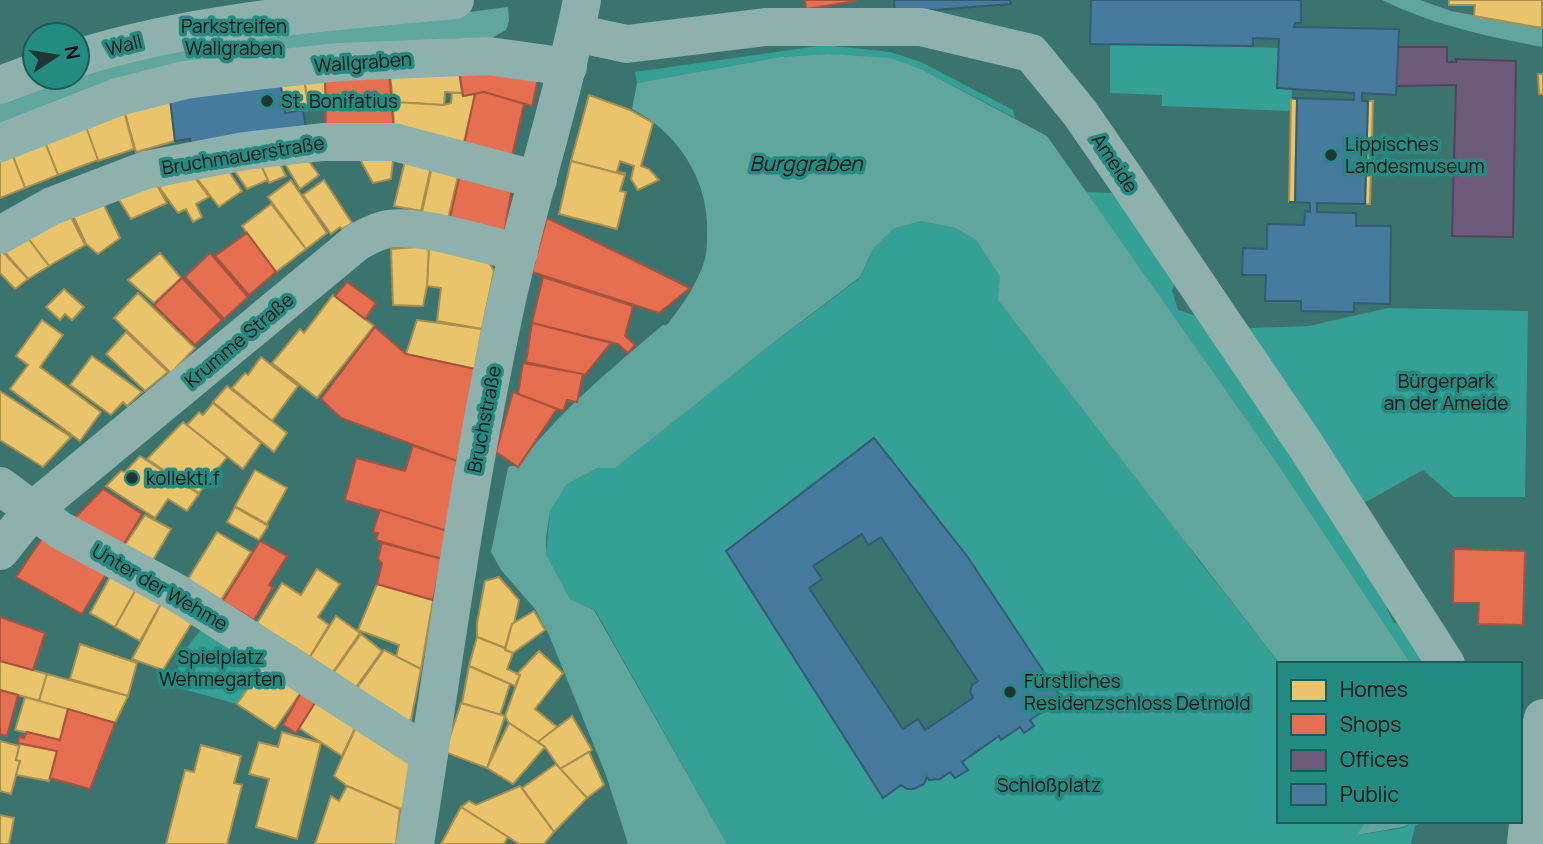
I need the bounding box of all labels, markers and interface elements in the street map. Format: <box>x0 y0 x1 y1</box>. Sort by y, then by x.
park label: Parkstreifen Wallgraben <box>181 13 287 61</box>
north arrow <box>21 21 91 91</box>
street label: Wall <box>103 28 145 62</box>
text: N <box>58 43 87 62</box>
street label: Wallgraben <box>313 46 413 78</box>
place label: St. Bonifatius <box>281 88 398 114</box>
marker: St. Bonifatius <box>259 93 275 109</box>
street label: Ameide <box>1086 128 1144 198</box>
street label: Bruchmauerstraße <box>160 129 326 181</box>
place label: Lippisches Landesmuseum <box>1345 131 1485 179</box>
marker: Lippisches Landesmuseum <box>1323 147 1339 163</box>
water label: Burggraben <box>749 149 864 177</box>
street label: Krumme Straße <box>179 287 299 393</box>
street label: Bruchstraße <box>461 363 507 475</box>
park label: Bürgerpark an der Ameide <box>1384 368 1508 416</box>
place label: kollekti.f <box>146 465 220 491</box>
marker: kollekti.f <box>124 470 140 486</box>
street label: Unter der Wehme <box>87 538 233 636</box>
park label: Spielplatz Wehmegarten <box>159 644 283 692</box>
legend <box>1277 662 1522 823</box>
place label: Fürstliches Residenzschloss Detmold <box>1024 668 1250 716</box>
text: Homes <box>1340 675 1408 703</box>
marker: Fürstliches Residenzschloss Detmold <box>1002 684 1018 700</box>
text: Shops <box>1340 710 1401 738</box>
text: Offices <box>1340 745 1409 773</box>
park label: Schloßplatz <box>997 772 1101 798</box>
text: Public <box>1340 780 1399 808</box>

